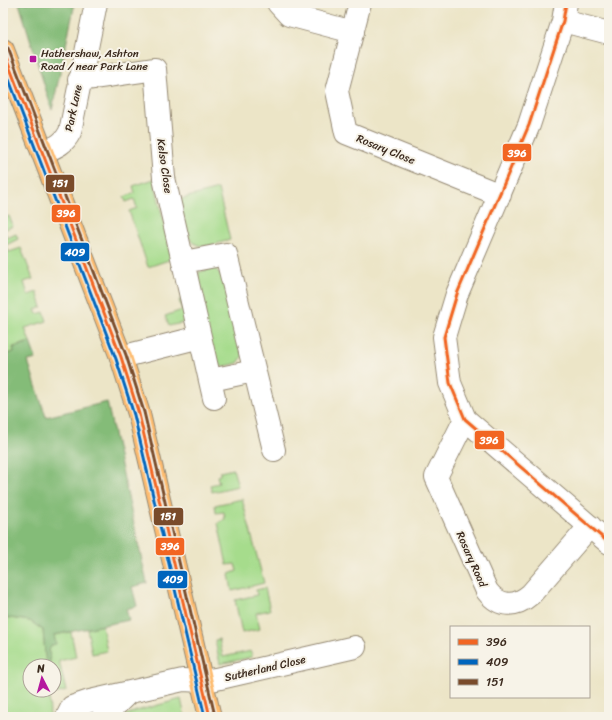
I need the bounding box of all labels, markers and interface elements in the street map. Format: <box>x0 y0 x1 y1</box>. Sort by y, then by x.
place label: Hathershaw, Ashton Road / near Park Lane <box>41 44 148 76</box>
marker: Hathershaw, Ashton Road / near Park Lane <box>28 54 38 64</box>
street label: Park Lane <box>59 82 88 133</box>
street label: Rosary Close <box>354 129 418 170</box>
street label: Kelso Close <box>151 137 178 195</box>
line badge: 396 <box>502 143 532 162</box>
text: 396 <box>506 144 527 163</box>
line badge: 151 <box>45 174 75 193</box>
text: 151 <box>52 174 68 193</box>
line badge: 396 <box>51 204 81 223</box>
text: 396 <box>55 204 76 223</box>
line badge: 409 <box>60 242 90 262</box>
text: 409 <box>64 243 86 262</box>
line badge: 396 <box>474 430 505 450</box>
text: 396 <box>478 431 499 450</box>
line badge: 151 <box>153 507 184 526</box>
text: 151 <box>160 507 176 526</box>
street label: Rosary Road <box>451 528 493 591</box>
line badge: 396 <box>155 537 185 556</box>
text: 396 <box>159 537 180 556</box>
line badge: 409 <box>157 570 188 589</box>
text: 409 <box>162 570 184 589</box>
legend <box>450 626 590 698</box>
text: 396 <box>486 631 507 653</box>
street label: Sutherland Close <box>222 650 308 687</box>
text: 409 <box>486 651 508 673</box>
north arrow <box>22 658 62 698</box>
text: N <box>35 659 46 679</box>
text: 151 <box>486 671 504 693</box>

